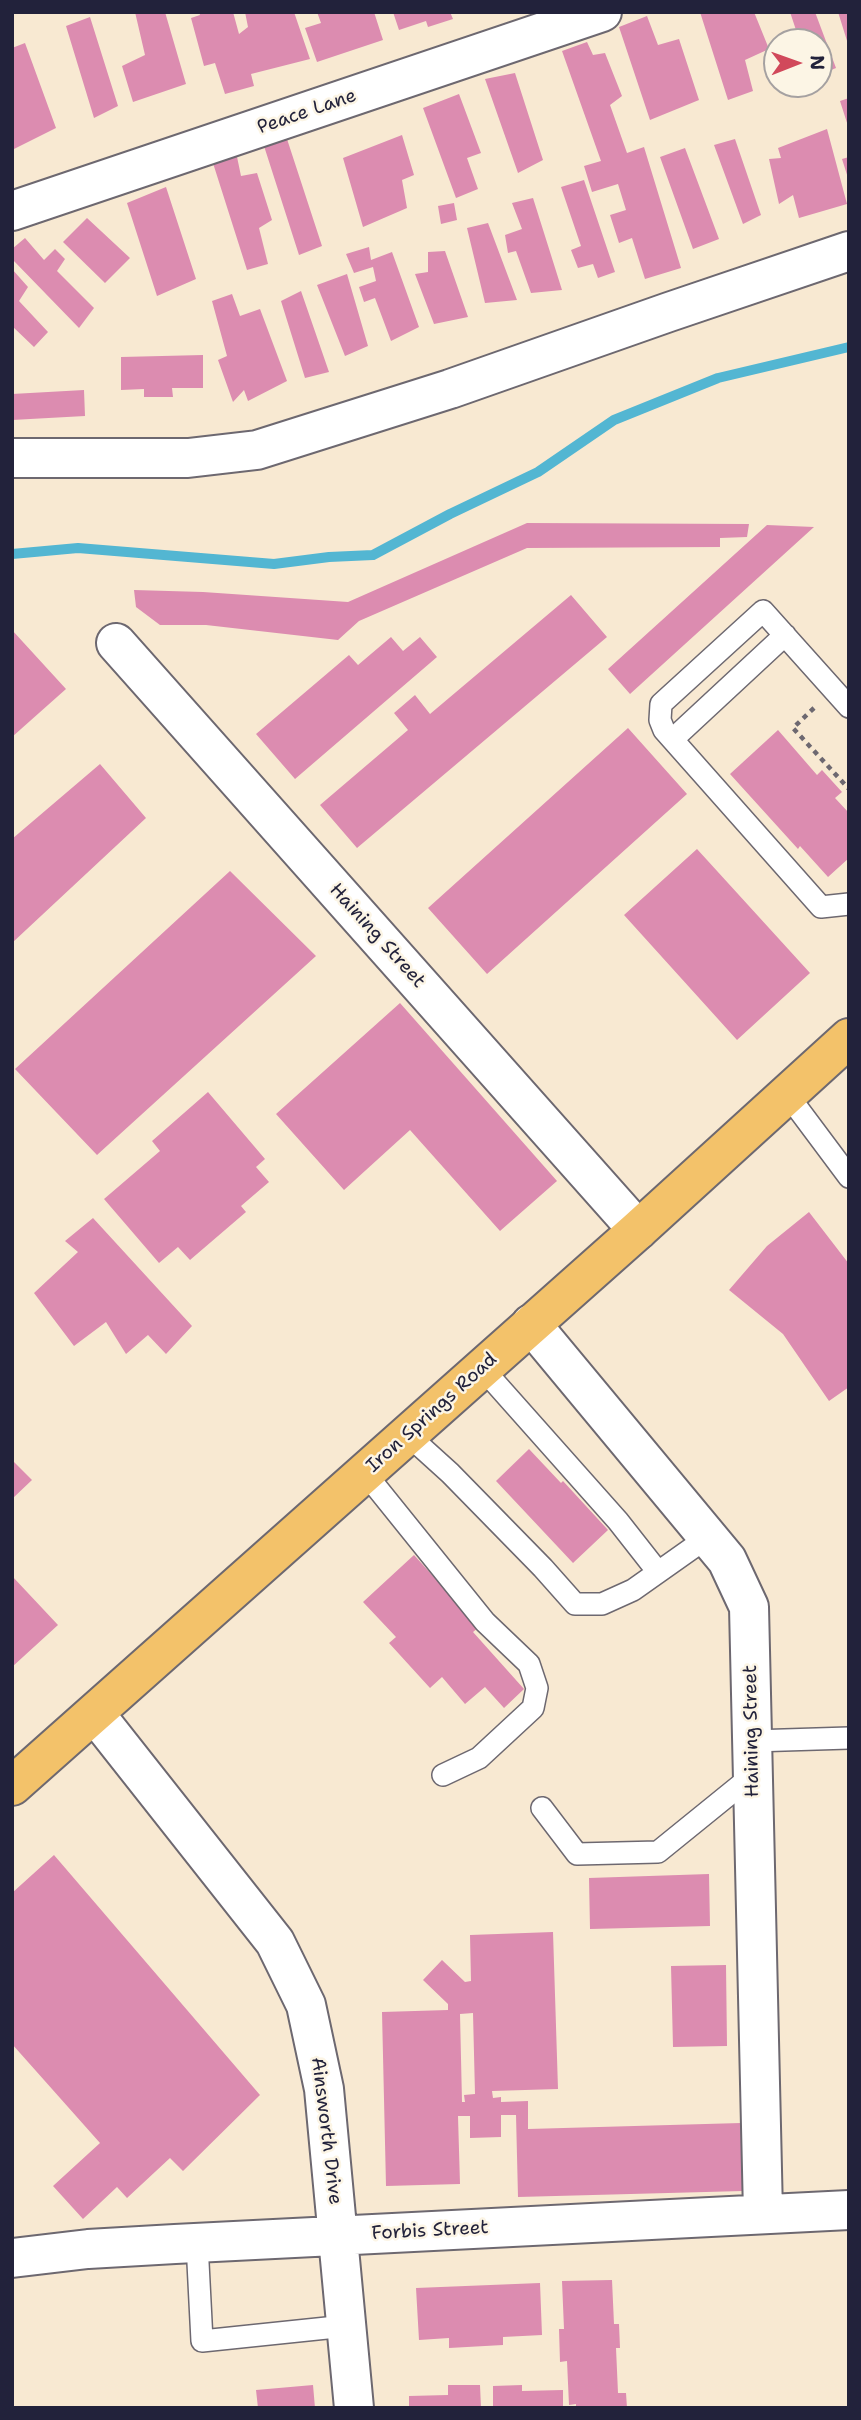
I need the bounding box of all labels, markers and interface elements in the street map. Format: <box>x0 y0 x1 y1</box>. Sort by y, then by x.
north arrow <box>763 28 833 98</box>
text: N <box>805 55 830 70</box>
street label: Peace Lane <box>254 84 360 140</box>
street label: Haining Street <box>324 879 430 993</box>
street label: Iron Springs Road <box>362 1348 502 1478</box>
street label: Haining Street <box>739 1665 765 1797</box>
street label: Ainsworth Drive <box>306 2056 346 2206</box>
street label: Forbis Street <box>371 2217 489 2245</box>

